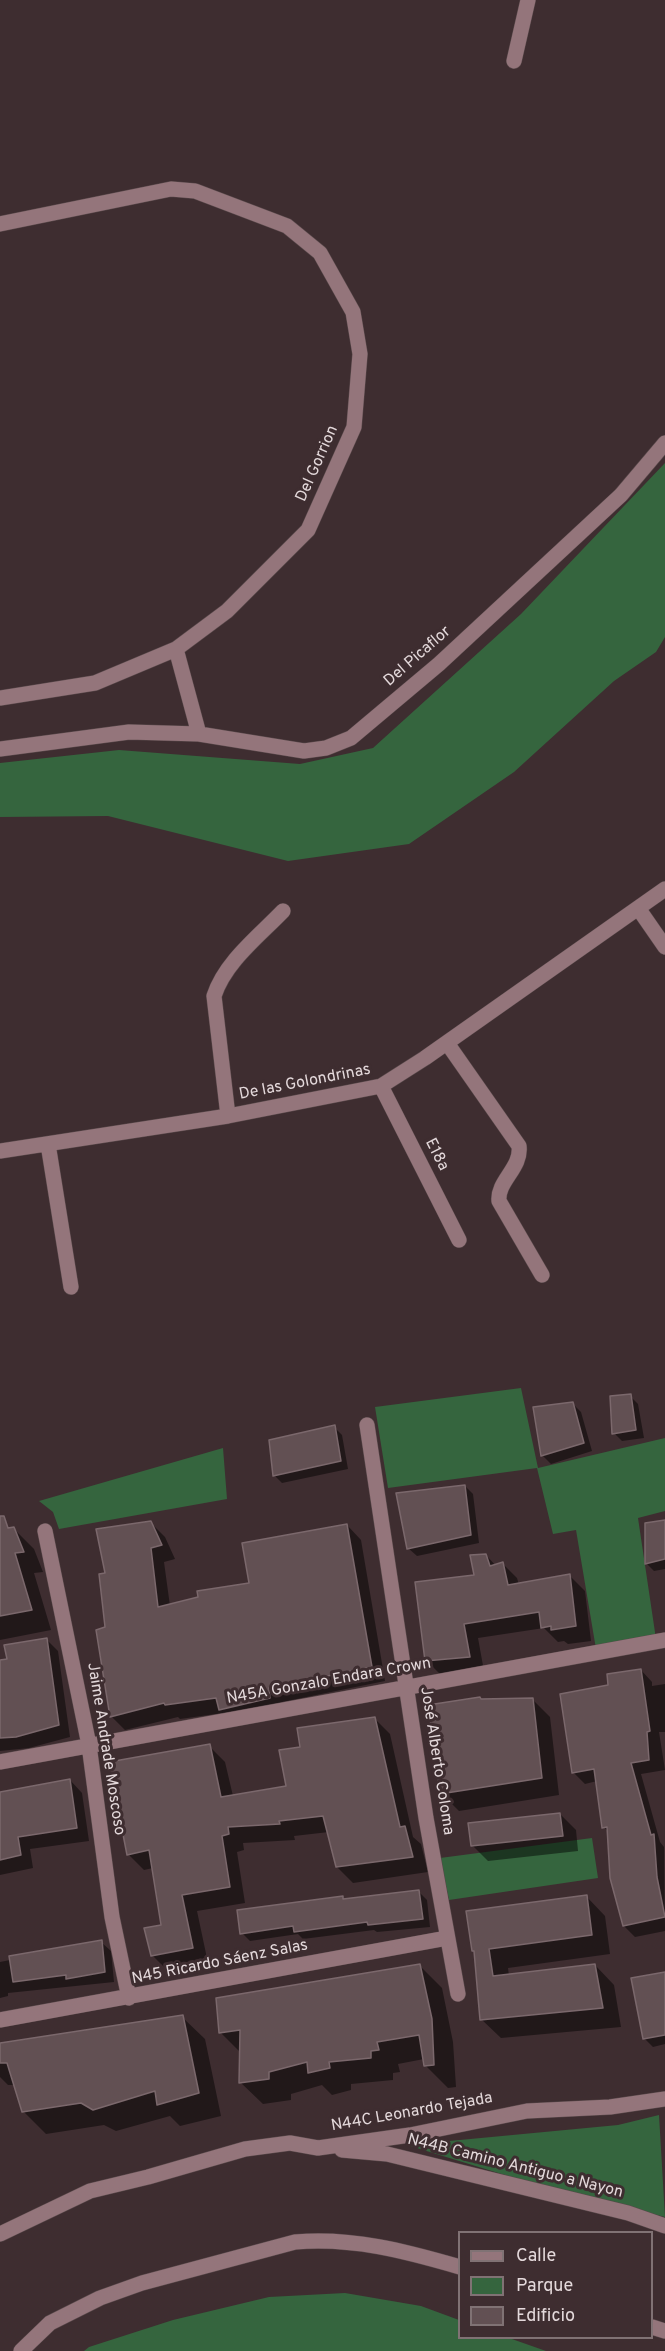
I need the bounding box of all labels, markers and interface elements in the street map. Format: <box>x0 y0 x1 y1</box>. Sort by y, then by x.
street label: Del Gorrion <box>293 423 343 505</box>
street label: Del Picaflor <box>381 623 455 691</box>
street label: De las Golondrinas <box>238 1061 372 1105</box>
street label: E18a <box>420 1136 452 1174</box>
street label: N45A Gonzalo Endara Crown <box>225 1655 433 1709</box>
street label: Jaime Andrade Moscoso <box>82 1661 128 1837</box>
street label: José Alberto Coloma <box>415 1686 457 1836</box>
street label: N45 Ricardo Sáenz Salas <box>130 1936 310 1990</box>
street label: N44C Leonardo Tejada <box>330 2089 494 2137</box>
street label: N44B Camino Antiguo a Nayon <box>405 2131 625 2203</box>
legend <box>458 2231 653 2339</box>
text: Calle <box>516 2245 556 2268</box>
text: Parque <box>516 2275 573 2298</box>
text: Edificio <box>516 2305 575 2328</box>

